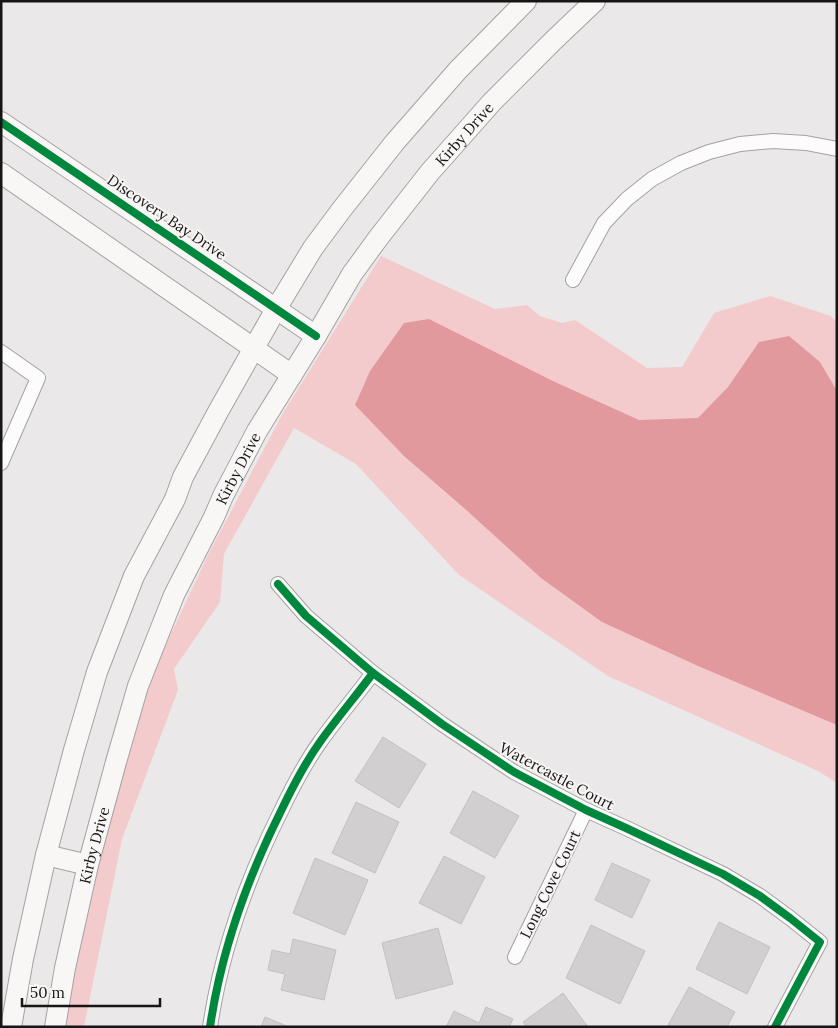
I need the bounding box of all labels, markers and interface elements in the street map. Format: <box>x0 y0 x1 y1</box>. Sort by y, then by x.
street label: Kirby Drive <box>431 98 497 170</box>
street label: Discovery Bay Drive <box>104 170 230 264</box>
street label: Kirby Drive <box>211 429 264 507</box>
street label: Watercastle Court <box>496 738 618 814</box>
street label: Kirby Drive <box>75 805 113 885</box>
street label: Long Cove Court <box>516 827 585 941</box>
scale bar <box>22 976 160 1008</box>
text: 50 m <box>30 983 65 1002</box>

